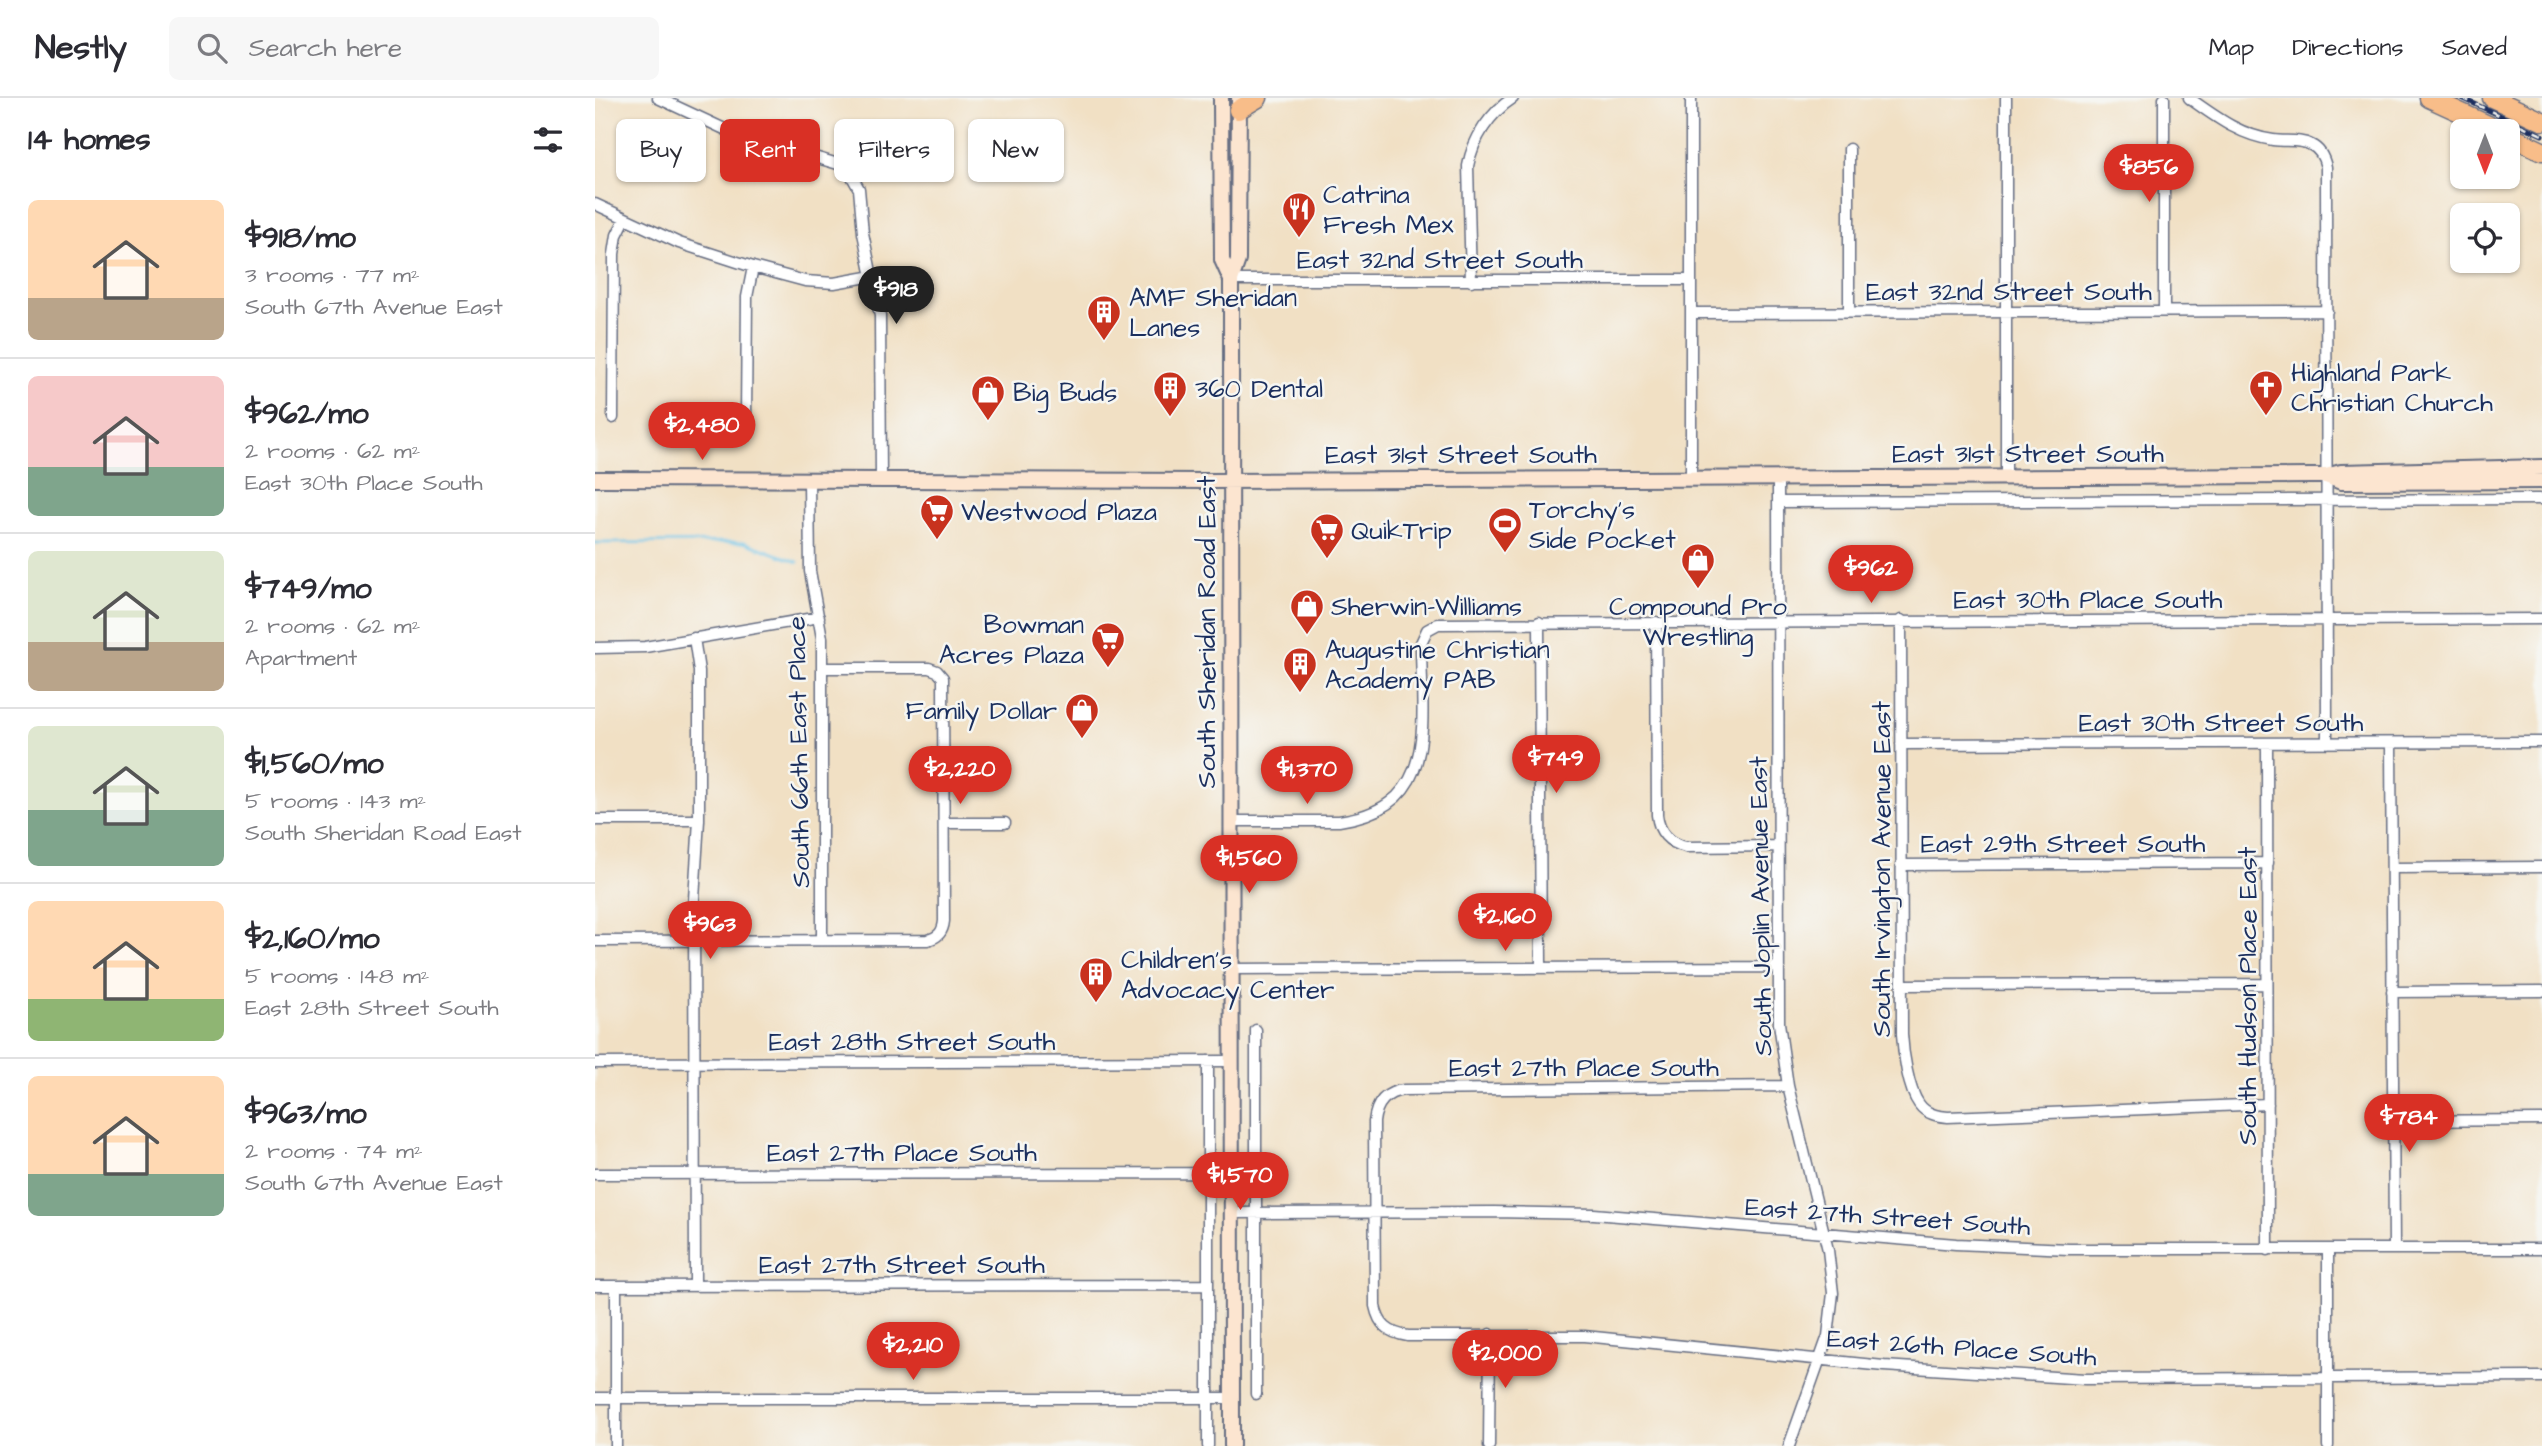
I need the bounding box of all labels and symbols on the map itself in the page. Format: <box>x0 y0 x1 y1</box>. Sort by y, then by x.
north arrow <box>2450 119 2520 189</box>
pin: $856 <box>2108 144 2190 204</box>
place label: Catrina Fresh Mex <box>1323 177 1454 243</box>
restaurant icon: Catrina Fresh Mex <box>1280 190 1318 239</box>
street label: East 32nd Street South <box>1297 242 1583 278</box>
pin: $918 <box>855 266 937 326</box>
street label: East 32nd Street South <box>1866 274 2152 310</box>
place label: AMF Sheridan Lanes <box>1129 280 1297 346</box>
building icon: AMF Sheridan Lanes <box>1085 293 1123 342</box>
place label: Highland Park Christian Church <box>2291 355 2493 421</box>
church icon: Highland Park Christian Church <box>2247 368 2285 417</box>
building icon: 360 Dental <box>1151 369 1189 418</box>
place label: 360 Dental <box>1195 371 1323 407</box>
shop icon: Big Buds <box>969 373 1007 422</box>
place label: Big Buds <box>1013 375 1117 413</box>
pin: $2,480 <box>645 402 759 462</box>
street label: East 31st Street South <box>1892 436 2164 472</box>
street label: East 31st Street South <box>1325 437 1597 473</box>
street label: South Sheridan Road East <box>1189 475 1225 788</box>
supermarket icon: Westwood Plaza <box>918 492 956 541</box>
place label: Torchy's Side Pocket <box>1529 492 1676 558</box>
place label: Westwood Plaza <box>961 494 1157 530</box>
sports icon: Torchy's Side Pocket <box>1486 505 1524 554</box>
supermarket icon: QuikTrip <box>1308 511 1346 560</box>
place label: QuikTrip <box>1351 513 1452 549</box>
shop icon: Compound Pro Wrestling <box>1679 541 1717 590</box>
pin: $962 <box>1830 546 1912 605</box>
street label: East 30th Place South <box>1954 582 2223 618</box>
shop icon: Sherwin-Williams <box>1288 587 1326 636</box>
place label: Sherwin-Williams <box>1331 589 1522 625</box>
place label: Compound Pro Wrestling <box>1609 589 1787 657</box>
place label: Bowman Acres Plaza <box>939 607 1084 673</box>
street label: South 66th East Place <box>779 616 819 888</box>
supermarket icon: Bowman Acres Plaza <box>1089 620 1127 669</box>
place label: Augustine Christian Academy PAB <box>1325 632 1550 700</box>
building icon: Augustine Christian Academy PAB <box>1281 645 1319 694</box>
shop icon: Family Dollar <box>1063 691 1101 740</box>
place label: Family Dollar <box>906 693 1057 731</box>
street label: South Irvington Avenue East <box>1864 700 1902 1037</box>
street label: East 30th Street South <box>2079 705 2363 741</box>
pin: $749 <box>1515 736 1597 795</box>
pin: $2,220 <box>903 746 1017 806</box>
pin: $1,370 <box>1250 746 1364 806</box>
street label: South Joplin Avenue East <box>1740 755 1782 1056</box>
street label: East 29th Street South <box>1921 826 2205 862</box>
pin: $1,560 <box>1192 836 1306 895</box>
street label: South Hudson Place East <box>2230 846 2266 1145</box>
pin: $2,160 <box>1448 894 1562 953</box>
pin: $963 <box>669 902 751 961</box>
place label: Children's Advocacy Center <box>1121 942 1334 1010</box>
building icon: Children's Advocacy Center <box>1077 955 1115 1004</box>
street label: East 28th Street South <box>769 1024 1055 1060</box>
street label: East 27th Place South <box>1449 1050 1719 1086</box>
pin: $784 <box>2368 1094 2450 1154</box>
street label: East 27th Place South <box>767 1135 1037 1171</box>
pin: $1,570 <box>1183 1152 1297 1212</box>
street label: East 27th Street South <box>1744 1189 2032 1245</box>
street label: East 27th Street South <box>759 1247 1045 1283</box>
street label: East 26th Place South <box>1826 1321 2098 1375</box>
pin: $2,210 <box>856 1322 970 1382</box>
pin: $2,000 <box>1448 1330 1562 1390</box>

